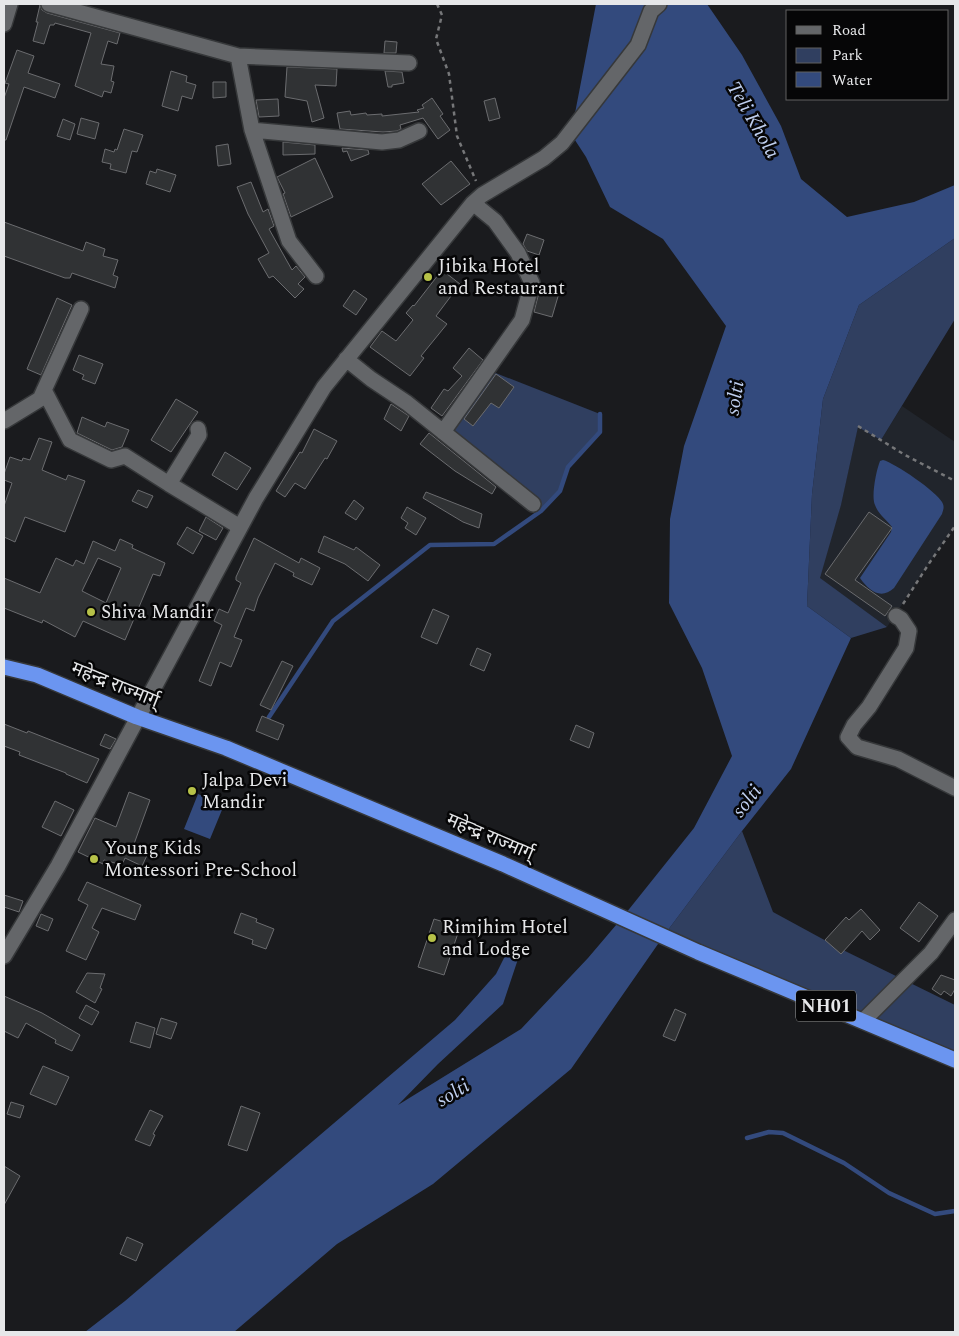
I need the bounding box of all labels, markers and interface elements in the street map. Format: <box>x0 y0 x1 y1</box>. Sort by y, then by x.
legend <box>786 10 949 100</box>
text: Road <box>832 19 866 42</box>
text: Park <box>832 44 863 67</box>
text: Water <box>832 69 872 92</box>
water label: Teli Khola <box>719 76 787 164</box>
place label: Jibika Hotel and Restaurant <box>438 252 565 303</box>
marker: Jibika Hotel and Restaurant <box>422 271 434 283</box>
water label: solti <box>717 378 753 417</box>
place label: Shiva Mandir <box>101 598 214 627</box>
marker: Shiva Mandir <box>85 606 97 618</box>
street label: महेन्द्र राज्मार्ग् <box>67 654 166 717</box>
place label: Jalpa Devi Mandir <box>202 766 288 817</box>
water label: solti <box>725 778 770 824</box>
marker: Jalpa Devi Mandir <box>186 785 198 797</box>
street label: महेन्द्र राज्मार्ग् <box>442 806 541 870</box>
place label: Young Kids Montessori Pre-School <box>104 834 297 885</box>
marker: Young Kids Montessori Pre-School <box>88 853 100 865</box>
place label: Rimjhim Hotel and Lodge <box>442 913 568 964</box>
marker: Rimjhim Hotel and Lodge <box>426 932 438 944</box>
road number: NH01 <box>796 990 856 1021</box>
water label: solti <box>430 1071 476 1115</box>

